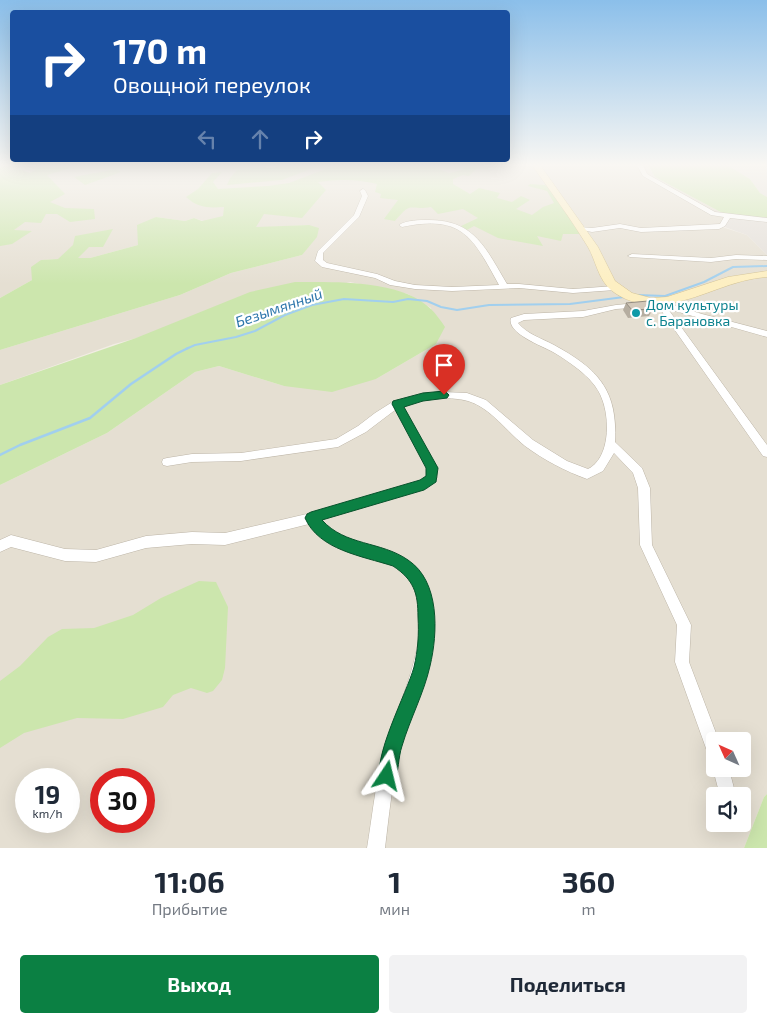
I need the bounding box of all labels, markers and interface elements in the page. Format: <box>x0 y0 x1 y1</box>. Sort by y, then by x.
text: 170 m <box>113 29 207 71</box>
icon: right <box>30 30 95 95</box>
text: Овощной переулок <box>113 71 311 97</box>
icon: left <box>193 125 221 153</box>
icon: ahead <box>246 125 274 153</box>
icon: right <box>299 125 327 153</box>
water label: Безымянный <box>233 284 325 330</box>
place label: Дом культуры с. Барановка <box>646 296 739 329</box>
marker: Дом культуры с. Барановка <box>630 307 642 319</box>
pin <box>423 344 465 395</box>
icon: arrive <box>430 351 458 379</box>
north arrow <box>706 732 751 778</box>
map controls <box>706 732 751 832</box>
position arrow <box>360 749 412 801</box>
speed limit sign: 30 <box>90 768 155 833</box>
text: 19 <box>35 779 60 809</box>
button: sound <box>706 787 751 832</box>
text: km/h <box>33 806 62 820</box>
text: 11:06 <box>155 863 225 899</box>
text: 1 <box>388 863 401 899</box>
text: 360 <box>562 863 615 899</box>
text: Прибытие <box>152 899 228 918</box>
text: мин <box>379 899 410 918</box>
text: m <box>581 899 596 918</box>
button: Выход <box>20 955 379 1013</box>
button: Поделиться <box>389 955 747 1013</box>

